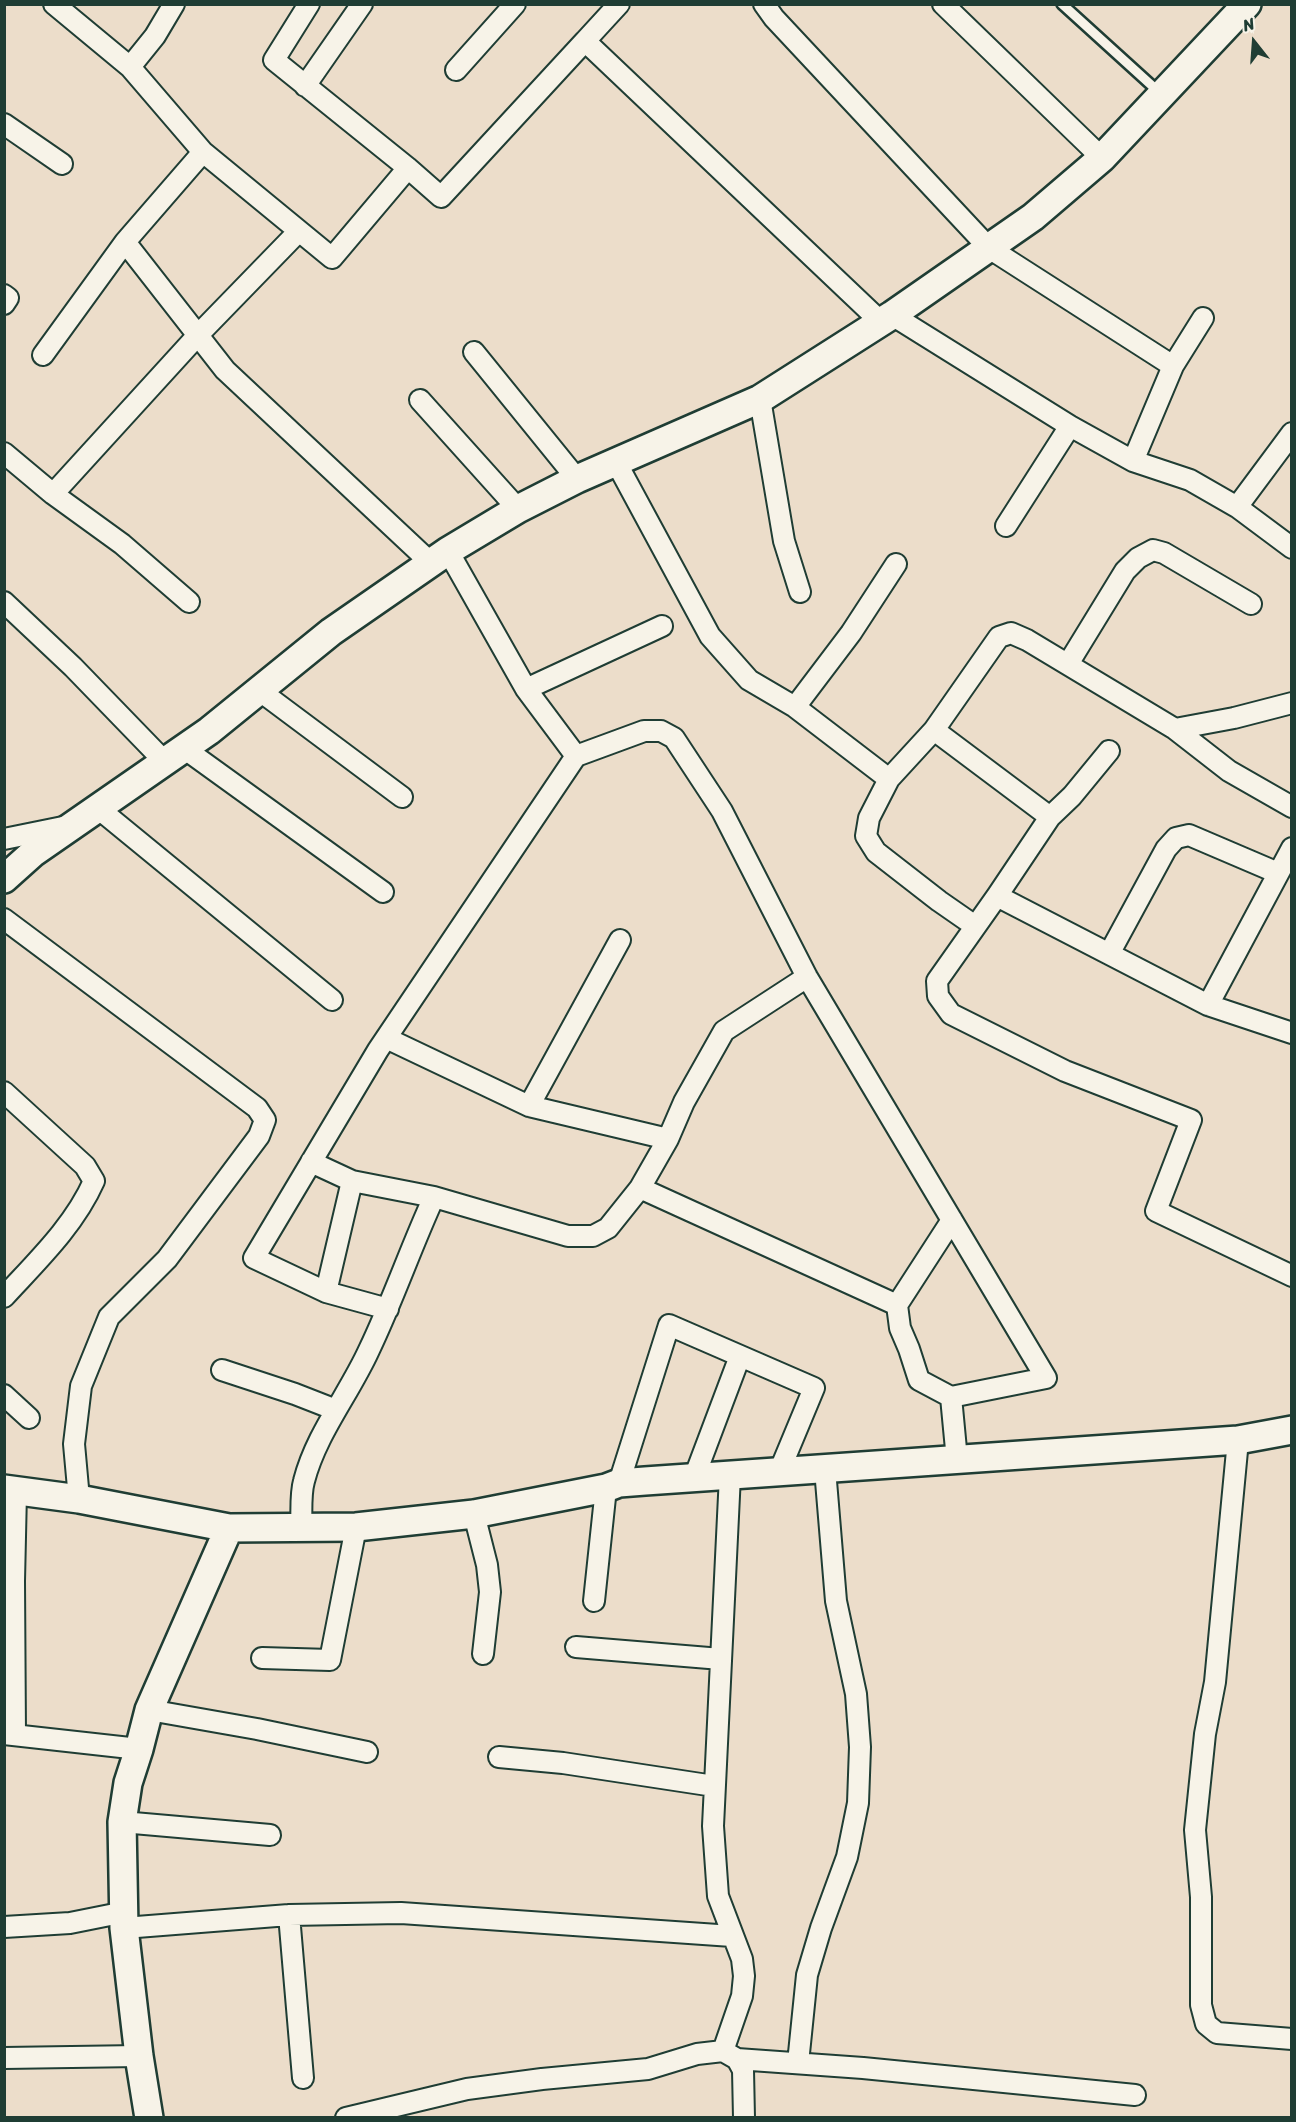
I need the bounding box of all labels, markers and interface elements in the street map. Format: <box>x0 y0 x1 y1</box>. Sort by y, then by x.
text: N <box>1239 9 1258 40</box>
north arrow <box>1224 12 1284 72</box>

